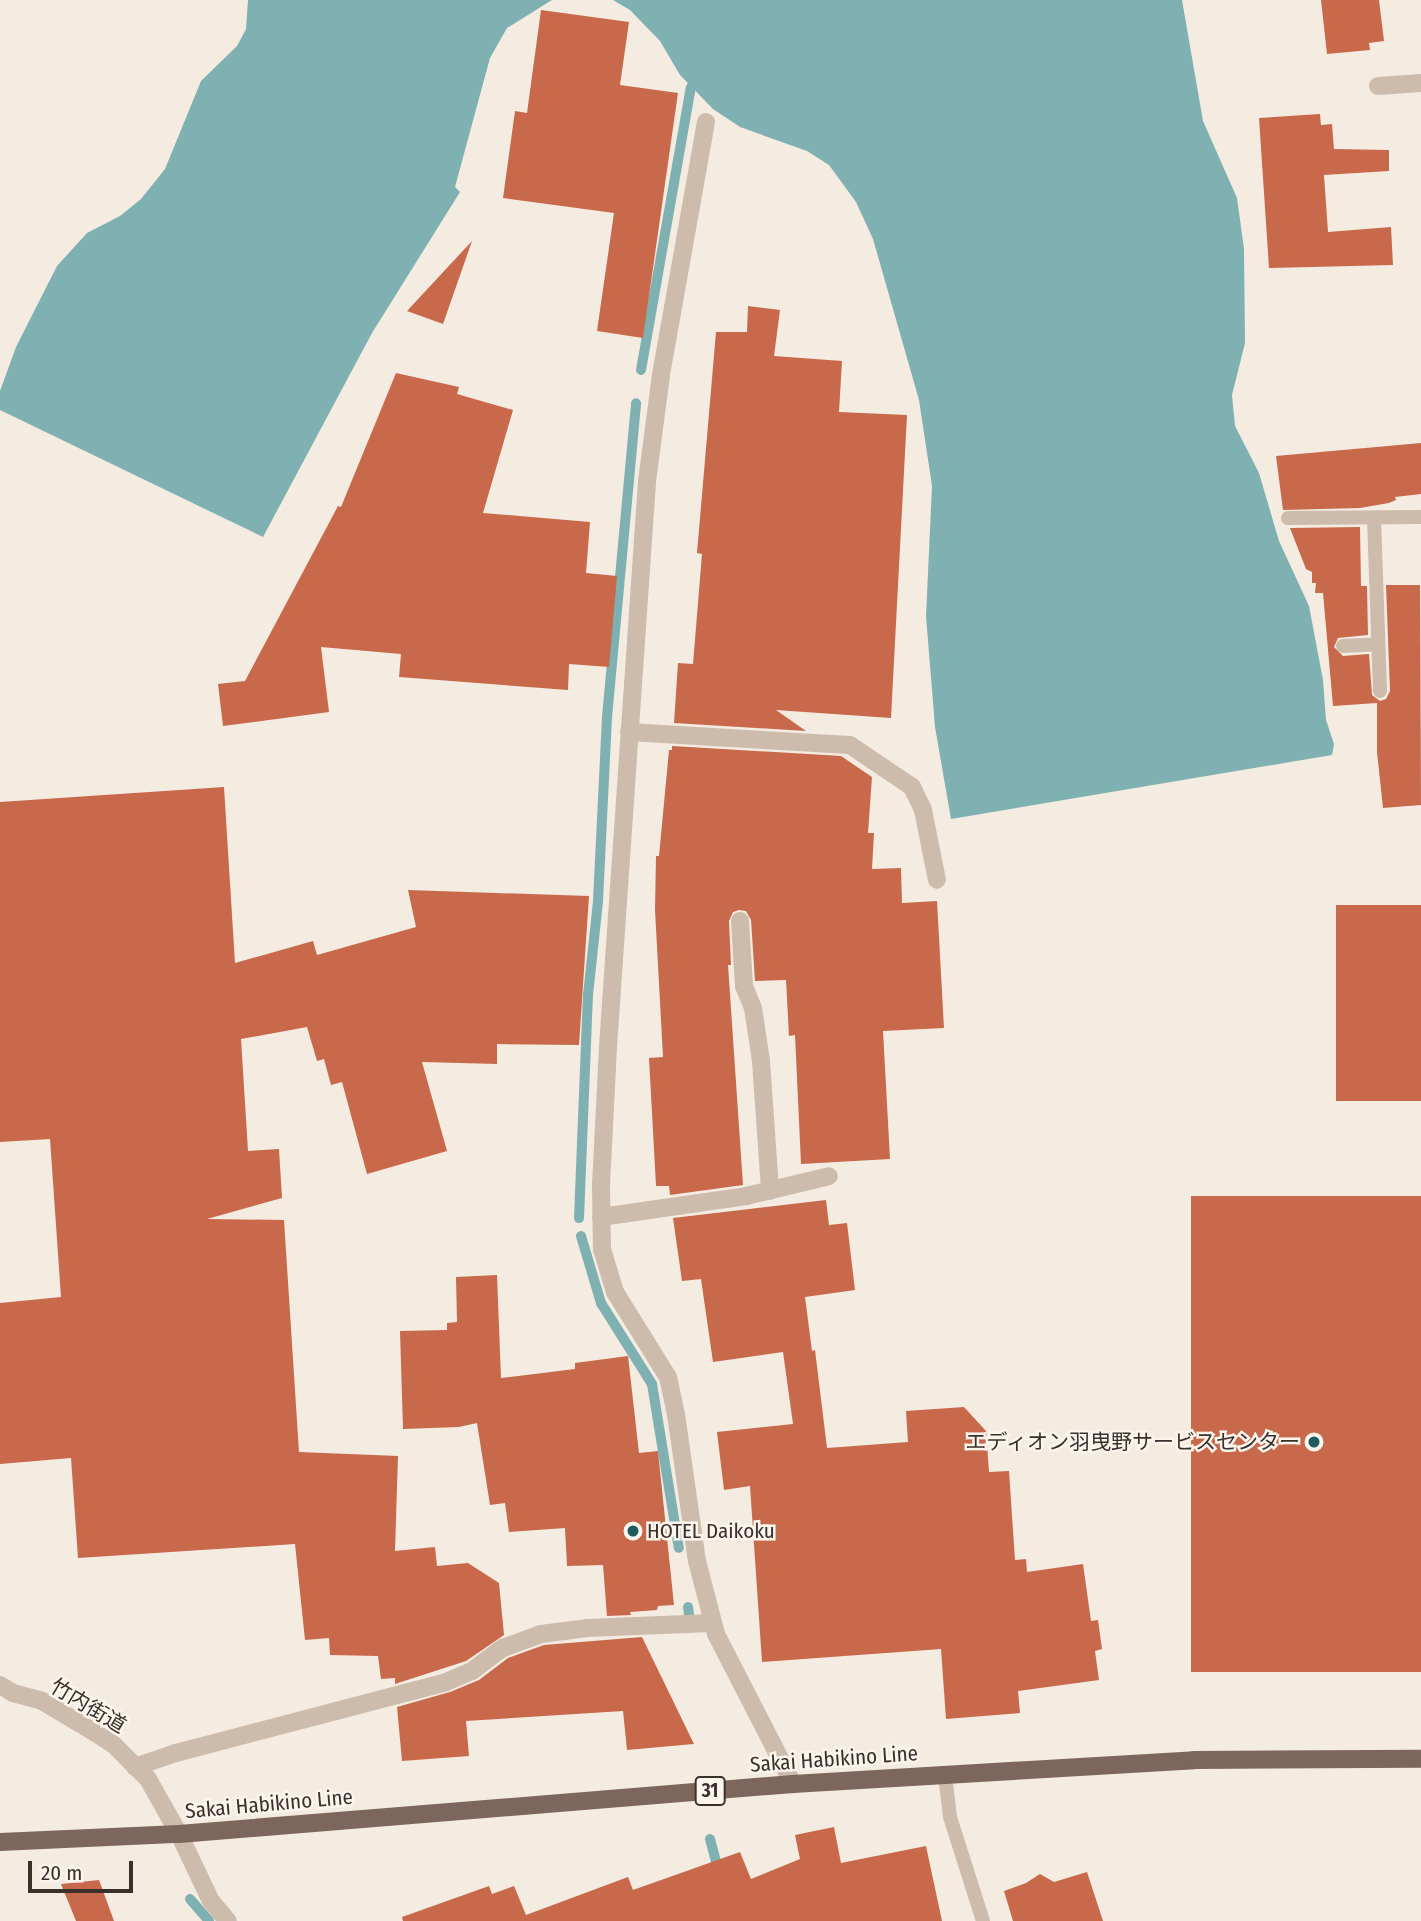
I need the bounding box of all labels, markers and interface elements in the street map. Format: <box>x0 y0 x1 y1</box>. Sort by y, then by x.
place label: エディオン羽曳野サービスセンター <box>964 1429 1300 1455</box>
marker: エディオン羽曳野サービスセンター <box>1306 1434 1322 1450</box>
place label: HOTEL Daikoku <box>647 1518 775 1544</box>
marker: HOTEL Daikoku <box>625 1523 641 1539</box>
street label: 竹内街道 <box>46 1674 130 1738</box>
street label: Sakai Habikino Line <box>749 1741 919 1777</box>
road number: 31 <box>694 1776 726 1806</box>
street label: Sakai Habikino Line <box>184 1784 354 1824</box>
scale bar <box>32 1848 136 1892</box>
text: 20 m <box>41 1860 82 1886</box>

